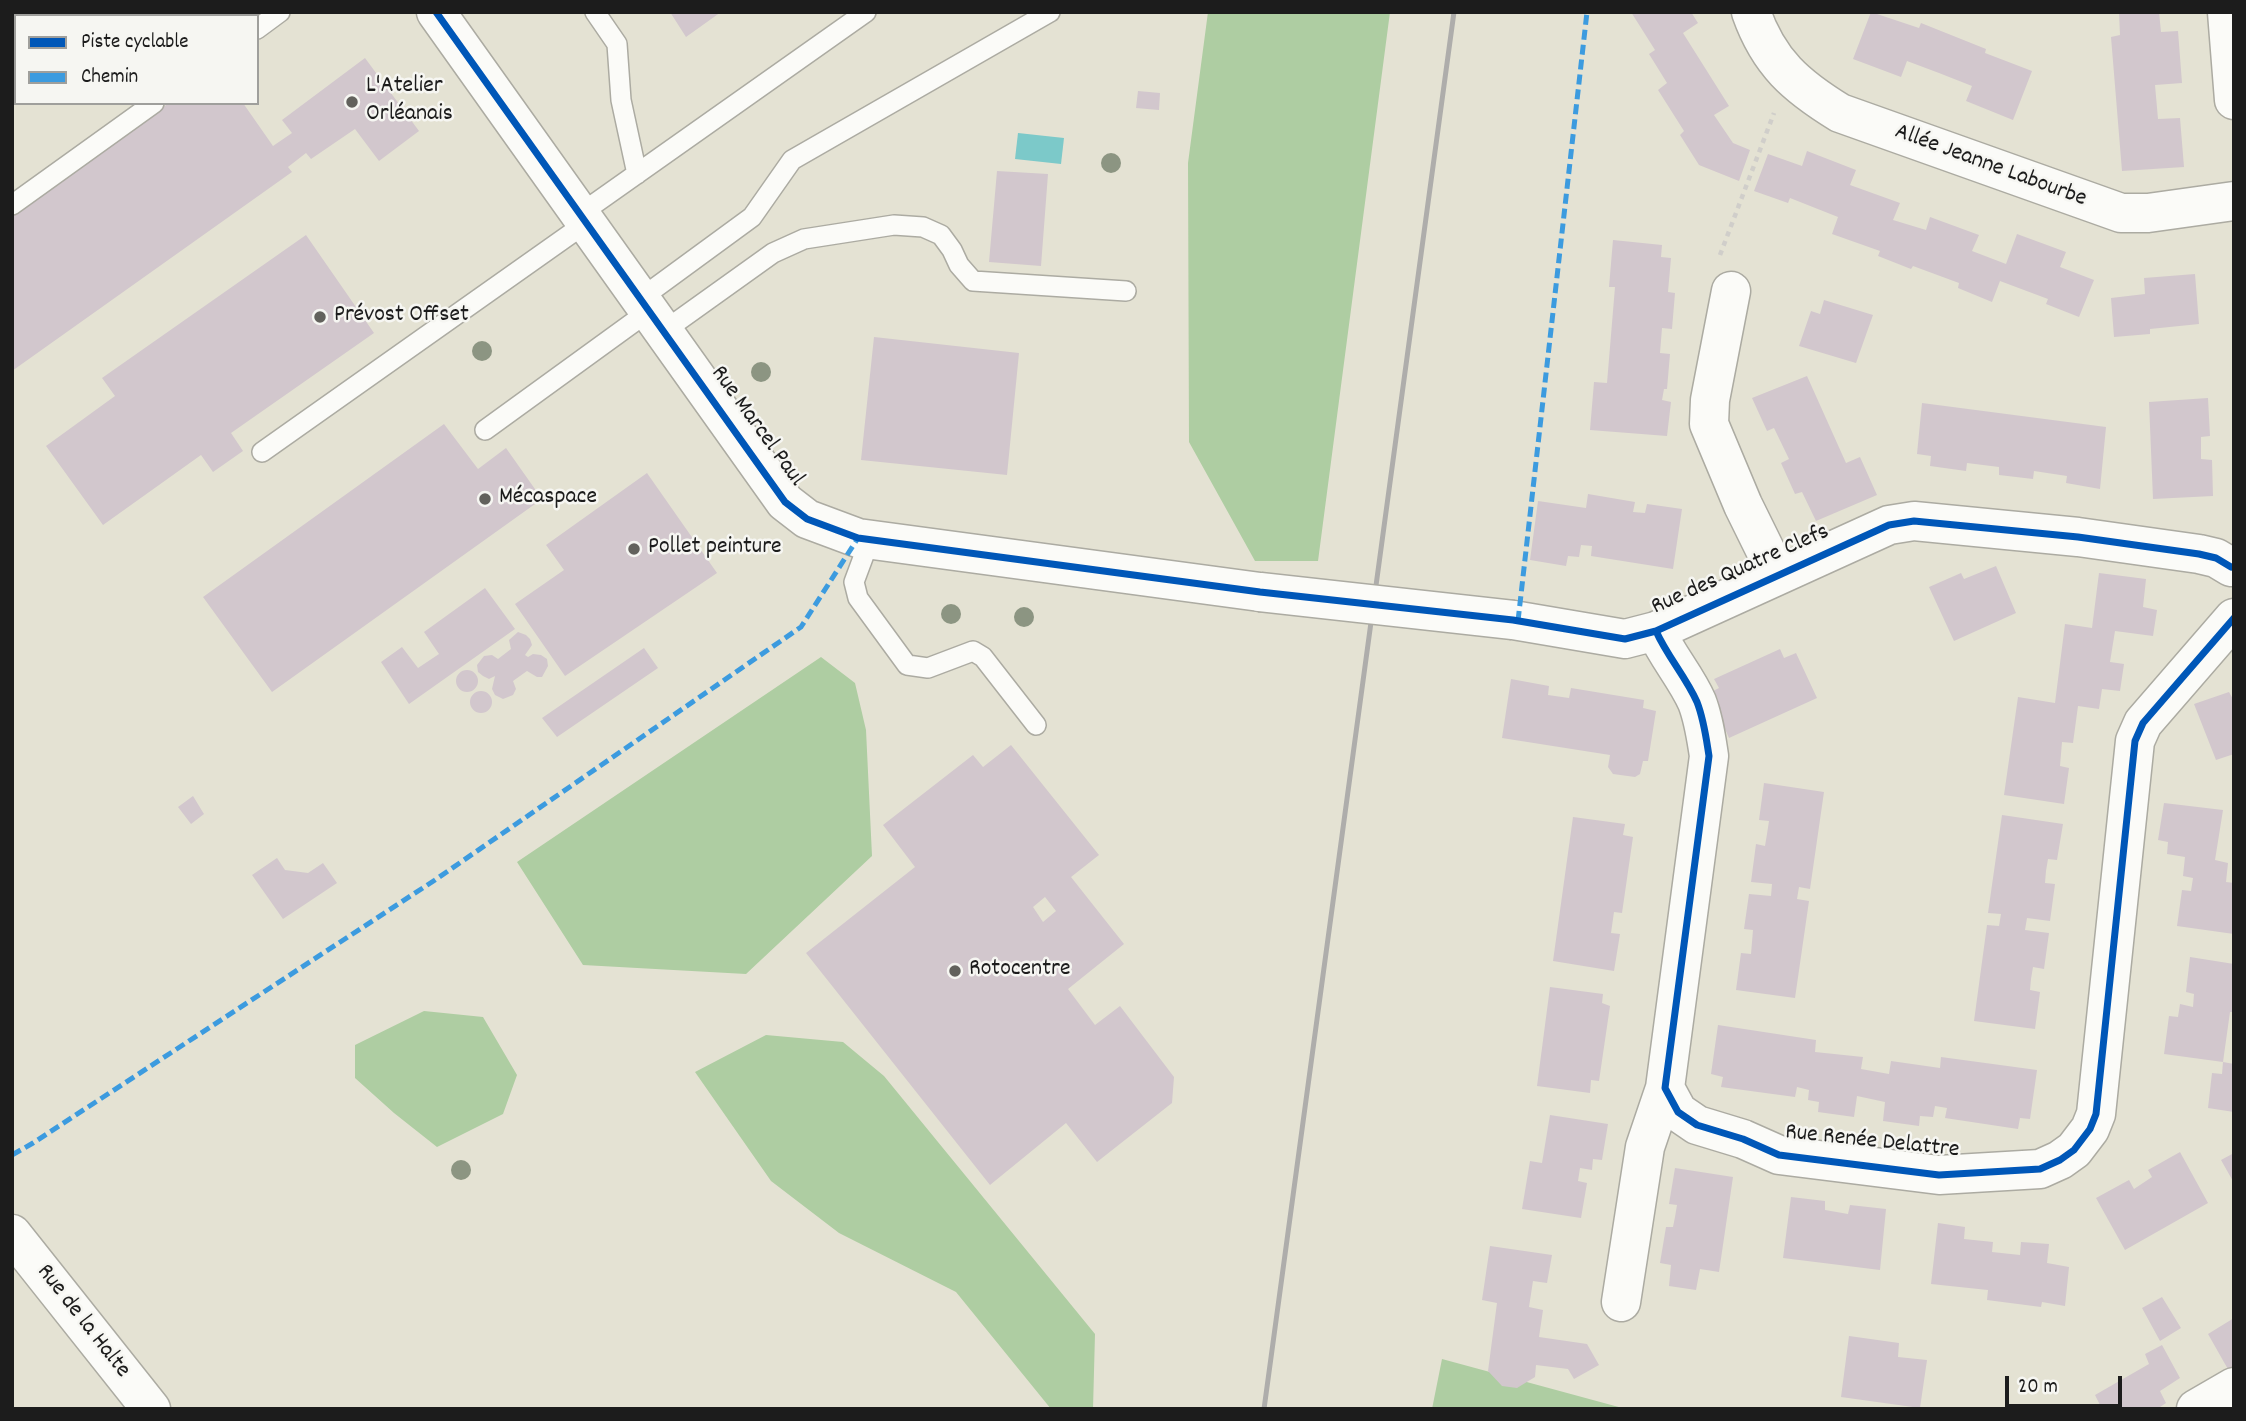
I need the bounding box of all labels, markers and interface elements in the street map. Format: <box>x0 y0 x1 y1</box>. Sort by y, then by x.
legend <box>14 14 259 105</box>
text: Piste cyclable <box>81 28 189 58</box>
text: Chemin <box>81 63 138 93</box>
place label: L'Atelier Orléanais <box>366 74 453 130</box>
marker: L'Atelier Orléanais <box>344 94 360 110</box>
street label: Allée Jeanne Labourbe <box>1890 119 2090 215</box>
place label: Prévost Offset <box>334 303 469 331</box>
marker: Prévost Offset <box>312 309 328 325</box>
street label: Rue Marcel Paul <box>703 361 809 493</box>
place label: Mécaspace <box>499 485 597 513</box>
marker: Mécaspace <box>477 491 493 507</box>
street label: Rue des Quatre Clefs <box>1648 519 1834 623</box>
place label: Pollet peinture <box>648 535 782 563</box>
marker: Pollet peinture <box>626 541 642 557</box>
place label: Rotocentre <box>969 957 1071 985</box>
marker: Rotocentre <box>947 963 963 979</box>
street label: Rue Renée Delattre <box>1784 1120 1960 1166</box>
street label: Rue de la Halte <box>29 1259 135 1385</box>
scale bar <box>2008 1362 2125 1406</box>
text: 20 m <box>2018 1373 2058 1403</box>

